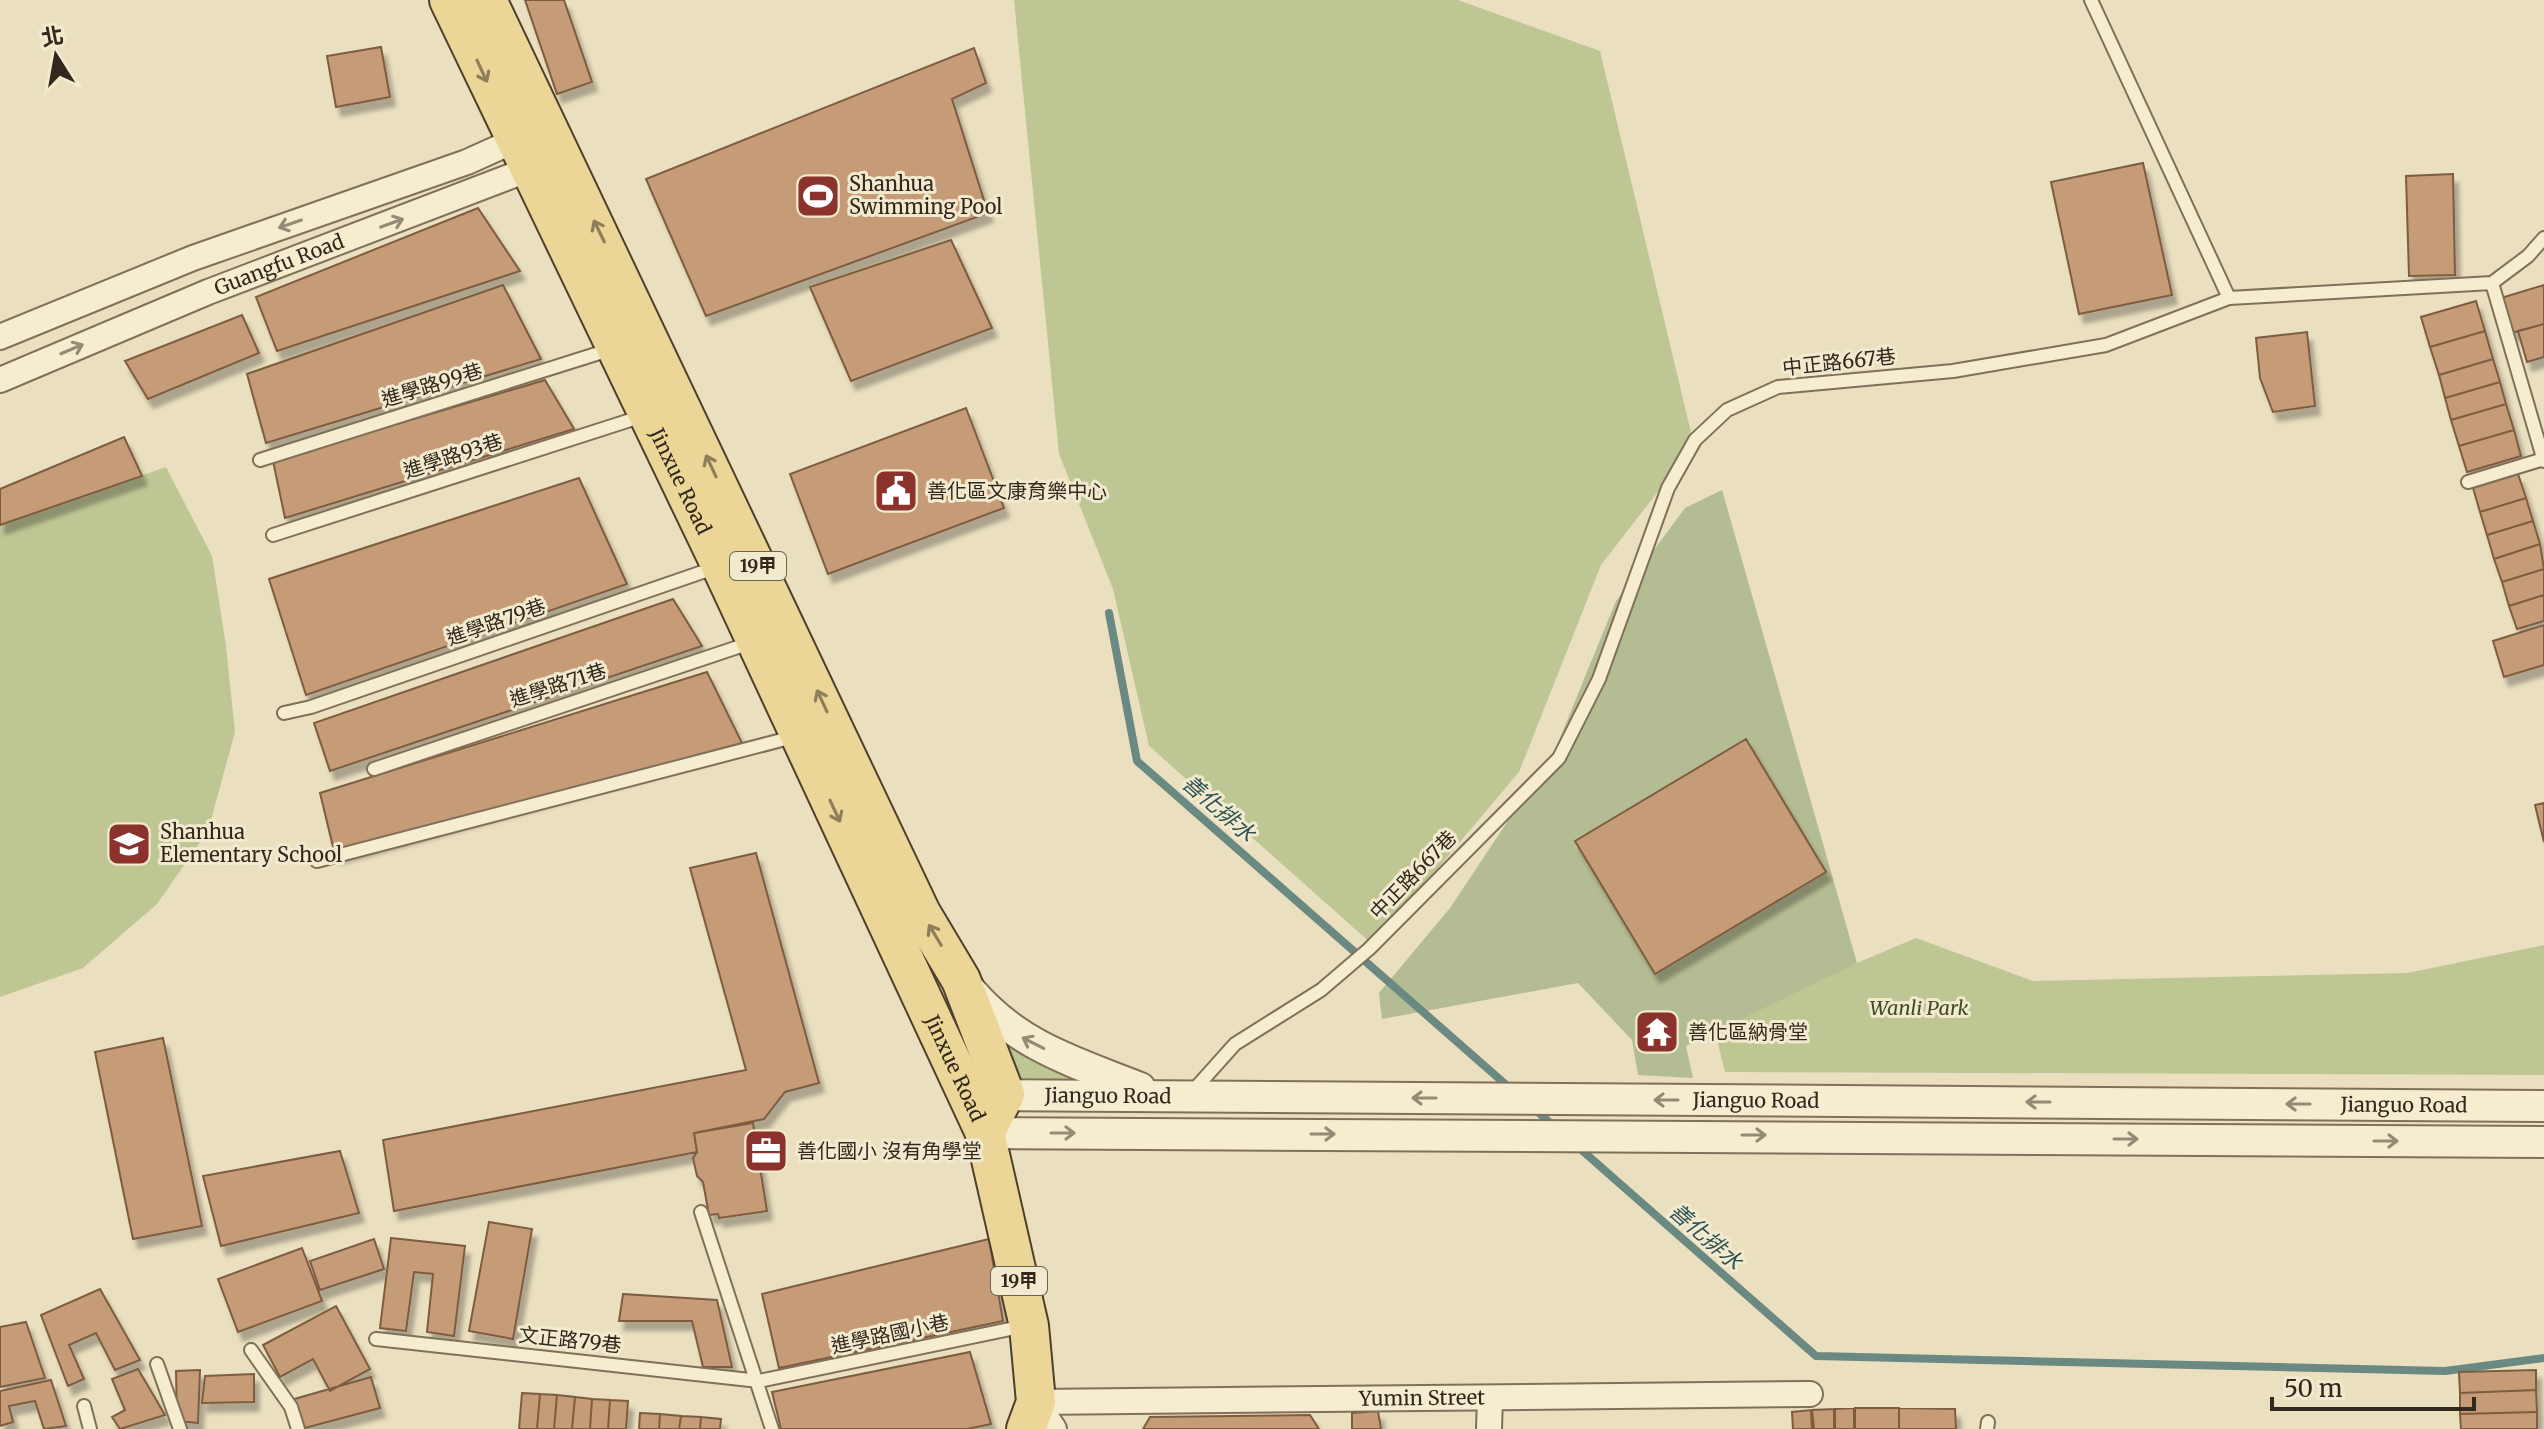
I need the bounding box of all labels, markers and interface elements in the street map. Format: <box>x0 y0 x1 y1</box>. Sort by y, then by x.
north arrow <box>16 16 96 96</box>
text: 北 <box>39 21 66 52</box>
one-way arrow <box>475 58 490 82</box>
place label: Shanhua Swimming Pool <box>849 171 1003 219</box>
sports icon: Shanhua Swimming Pool <box>794 172 842 220</box>
one-way arrow <box>379 215 404 230</box>
one-way arrow <box>278 218 303 232</box>
one-way arrow <box>591 220 606 244</box>
street label: Guangfu Road <box>211 228 347 300</box>
one-way arrow <box>59 341 84 356</box>
street label: 中正路667巷 <box>1781 343 1897 380</box>
street label: 進學路99巷 <box>378 357 485 412</box>
street label: Jinxue Road <box>644 423 717 538</box>
street label: 進學路93巷 <box>400 428 506 483</box>
one-way arrow <box>703 454 718 478</box>
public building icon: 善化區文康育樂中心 <box>872 467 920 515</box>
place label: 善化區文康育樂中心 <box>927 478 1107 503</box>
road number: 19甲 <box>730 552 786 580</box>
street label: 進學路79巷 <box>443 593 549 650</box>
street label: 進學路71巷 <box>506 657 609 712</box>
one-way arrow <box>814 690 829 714</box>
water label: 善化排水 <box>1177 769 1262 848</box>
one-way arrow <box>828 799 843 823</box>
place label: Shanhua Elementary School <box>160 819 342 867</box>
school or university icon: Shanhua Elementary School <box>105 820 153 868</box>
street label: 中正路667巷 <box>1364 825 1461 924</box>
one-way arrow <box>926 924 942 947</box>
park label: Wanli Park <box>1869 995 1969 1020</box>
temple icon: 善化區納骨堂 <box>1633 1008 1681 1056</box>
street label: Jinxue Road <box>919 1010 991 1125</box>
place label: 善化區納骨堂 <box>1688 1019 1808 1044</box>
one-way arrow <box>1022 1034 1046 1050</box>
street label: Jianguo Road <box>1044 1082 1171 1108</box>
street label: Jianguo Road <box>1691 1087 1819 1113</box>
one-way arrow <box>1411 1090 1438 1106</box>
one-way arrow <box>1653 1092 1680 1107</box>
street label: Jianguo Road <box>2339 1092 2467 1117</box>
one-way arrow <box>2025 1094 2052 1110</box>
one-way arrow <box>2285 1096 2312 1112</box>
one-way arrow <box>1049 1125 1076 1141</box>
one-way arrow <box>1309 1126 1336 1142</box>
office icon: 善化國小 沒有角學堂 <box>742 1127 790 1175</box>
one-way arrow <box>1740 1128 1767 1143</box>
one-way arrow <box>2112 1131 2139 1147</box>
one-way arrow <box>2372 1133 2399 1149</box>
place label: 善化國小 沒有角學堂 <box>797 1138 982 1163</box>
water label: 善化排水 <box>1664 1197 1749 1276</box>
road number: 19甲 <box>991 1267 1047 1295</box>
street label: 進學路國小巷 <box>829 1309 951 1358</box>
street label: 文正路79巷 <box>517 1322 623 1357</box>
scale bar <box>2272 1361 2474 1411</box>
text: 50 m <box>2284 1373 2343 1404</box>
street label: Yumin Street <box>1358 1384 1485 1411</box>

